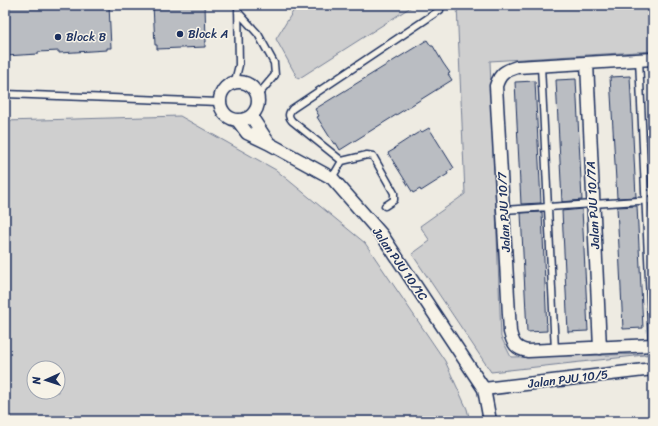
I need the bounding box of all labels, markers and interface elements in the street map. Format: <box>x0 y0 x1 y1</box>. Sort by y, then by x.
place label: Block A <box>188 23 229 45</box>
place label: Block B <box>66 26 107 48</box>
marker: Block A <box>175 29 185 39</box>
marker: Block B <box>53 32 63 42</box>
street label: Jalan PJU 10/7A <box>580 160 606 250</box>
street label: Jalan PJU 10/7 <box>491 170 517 254</box>
street label: Jalan PJU 10/1C <box>366 222 434 306</box>
north arrow <box>26 360 66 400</box>
street label: Jalan PJU 10/5 <box>526 363 609 395</box>
text: N <box>27 376 46 386</box>

